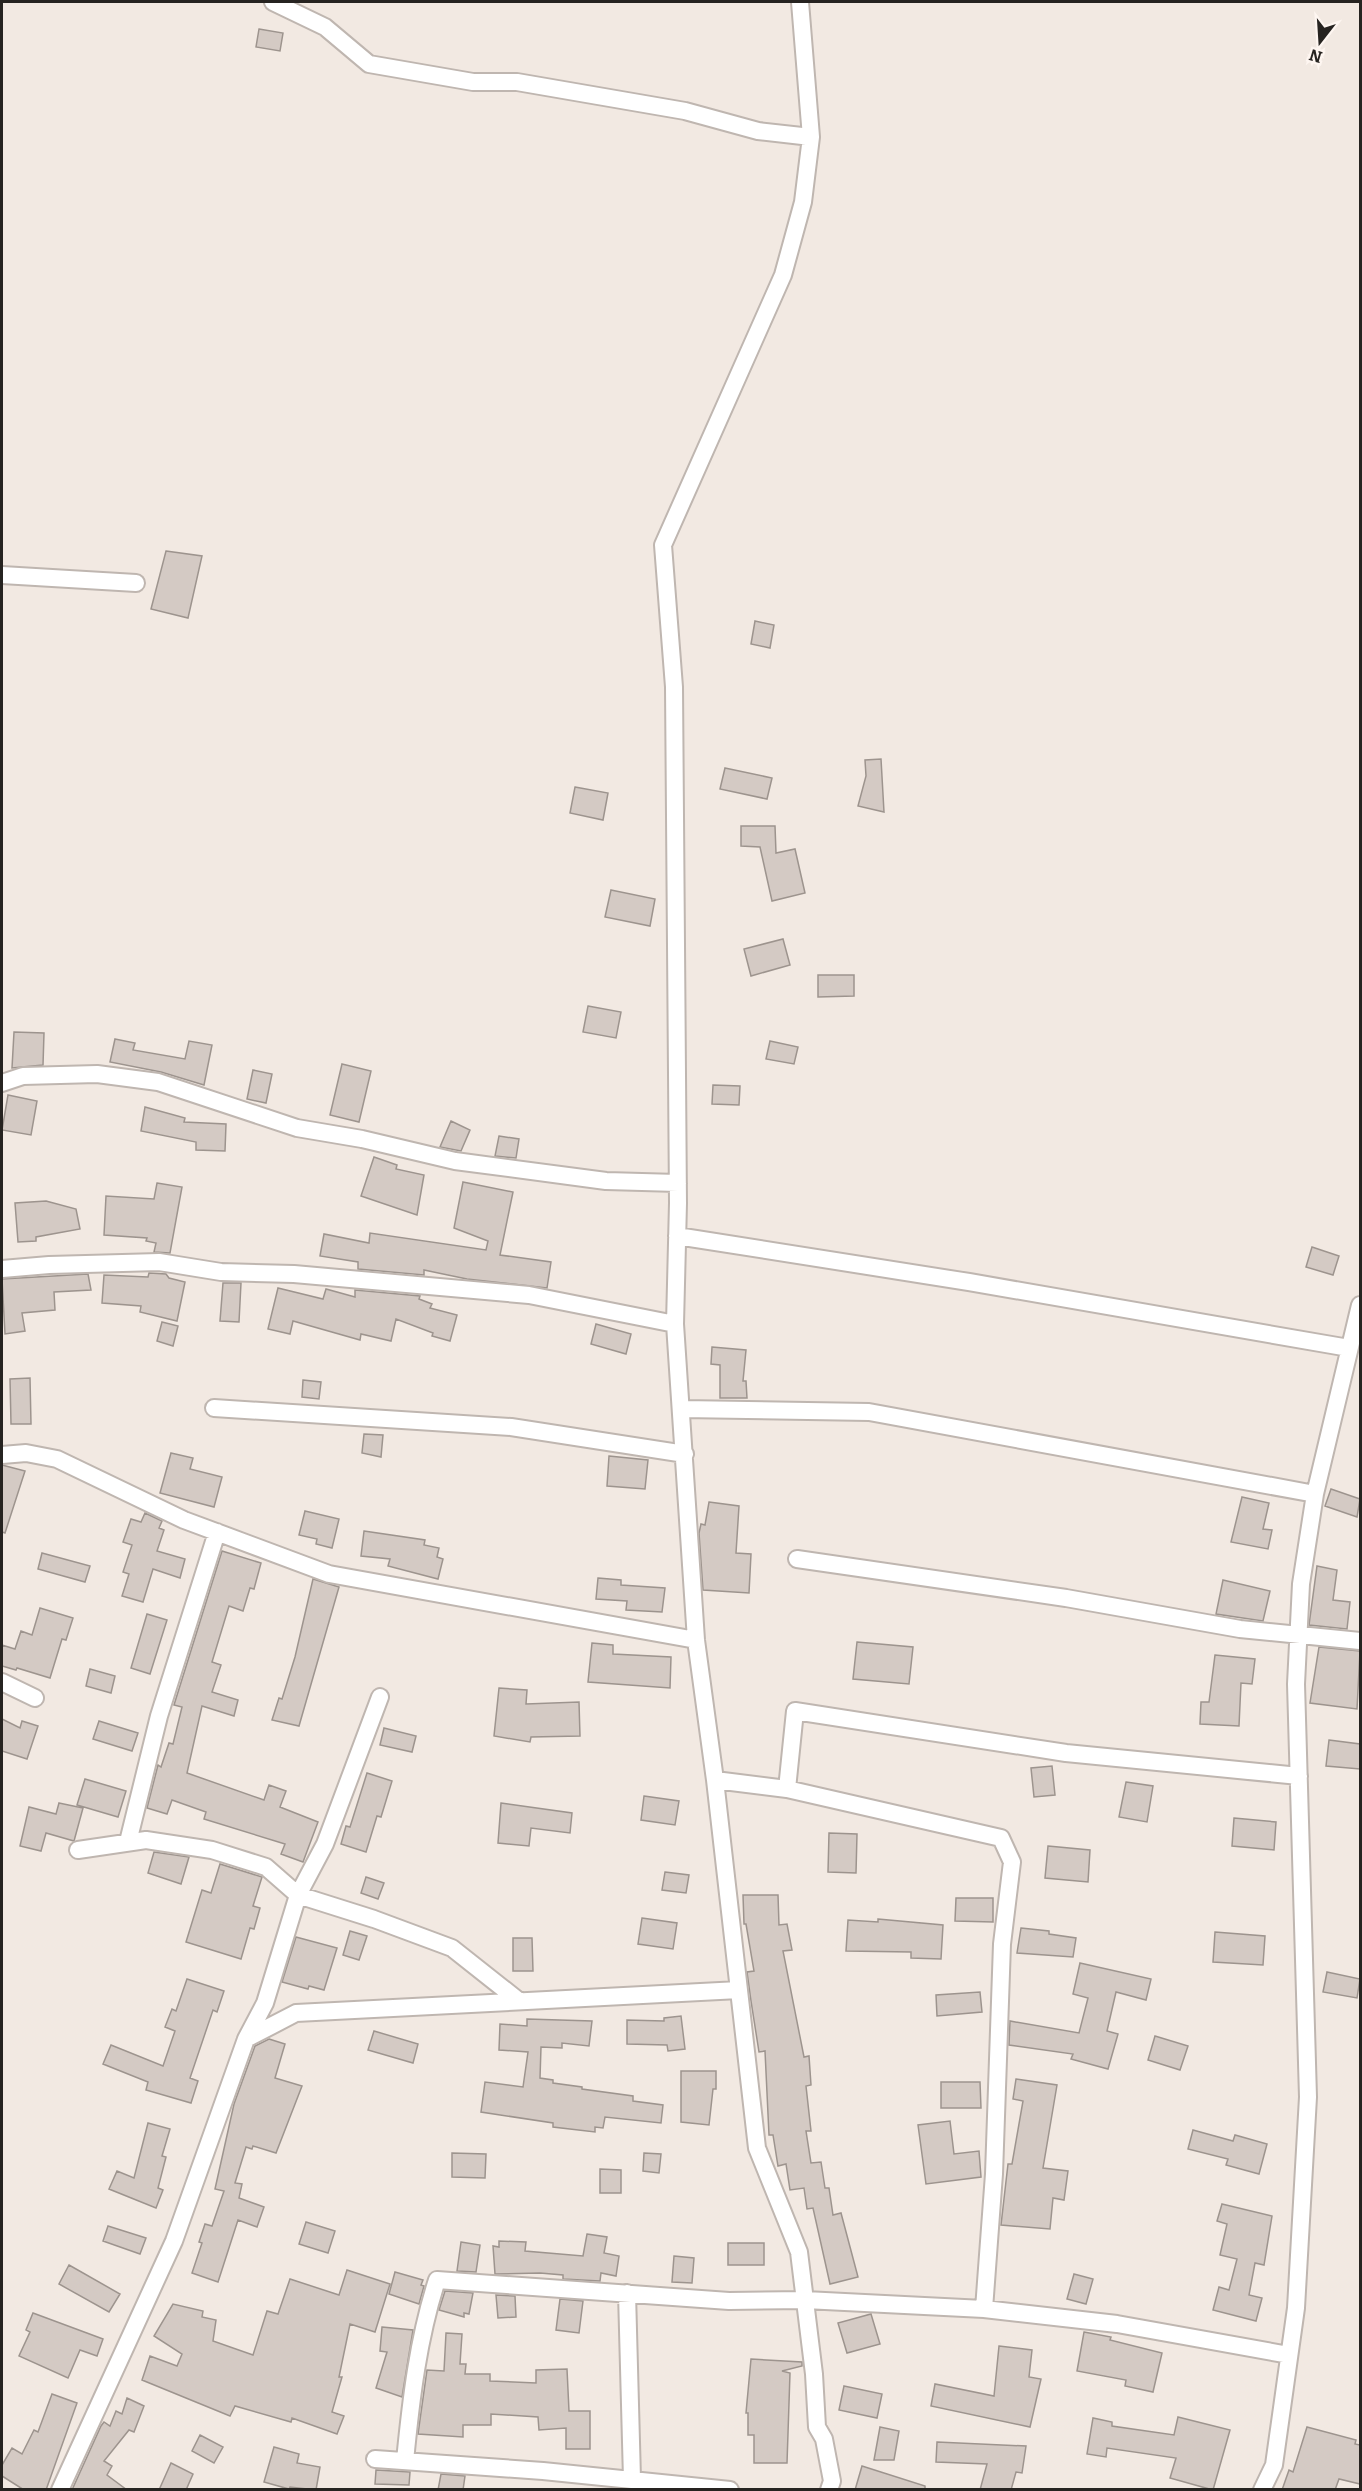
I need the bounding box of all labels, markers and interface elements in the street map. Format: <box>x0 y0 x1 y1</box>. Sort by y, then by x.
north arrow <box>1290 12 1350 72</box>
text: N <box>1307 45 1324 67</box>

